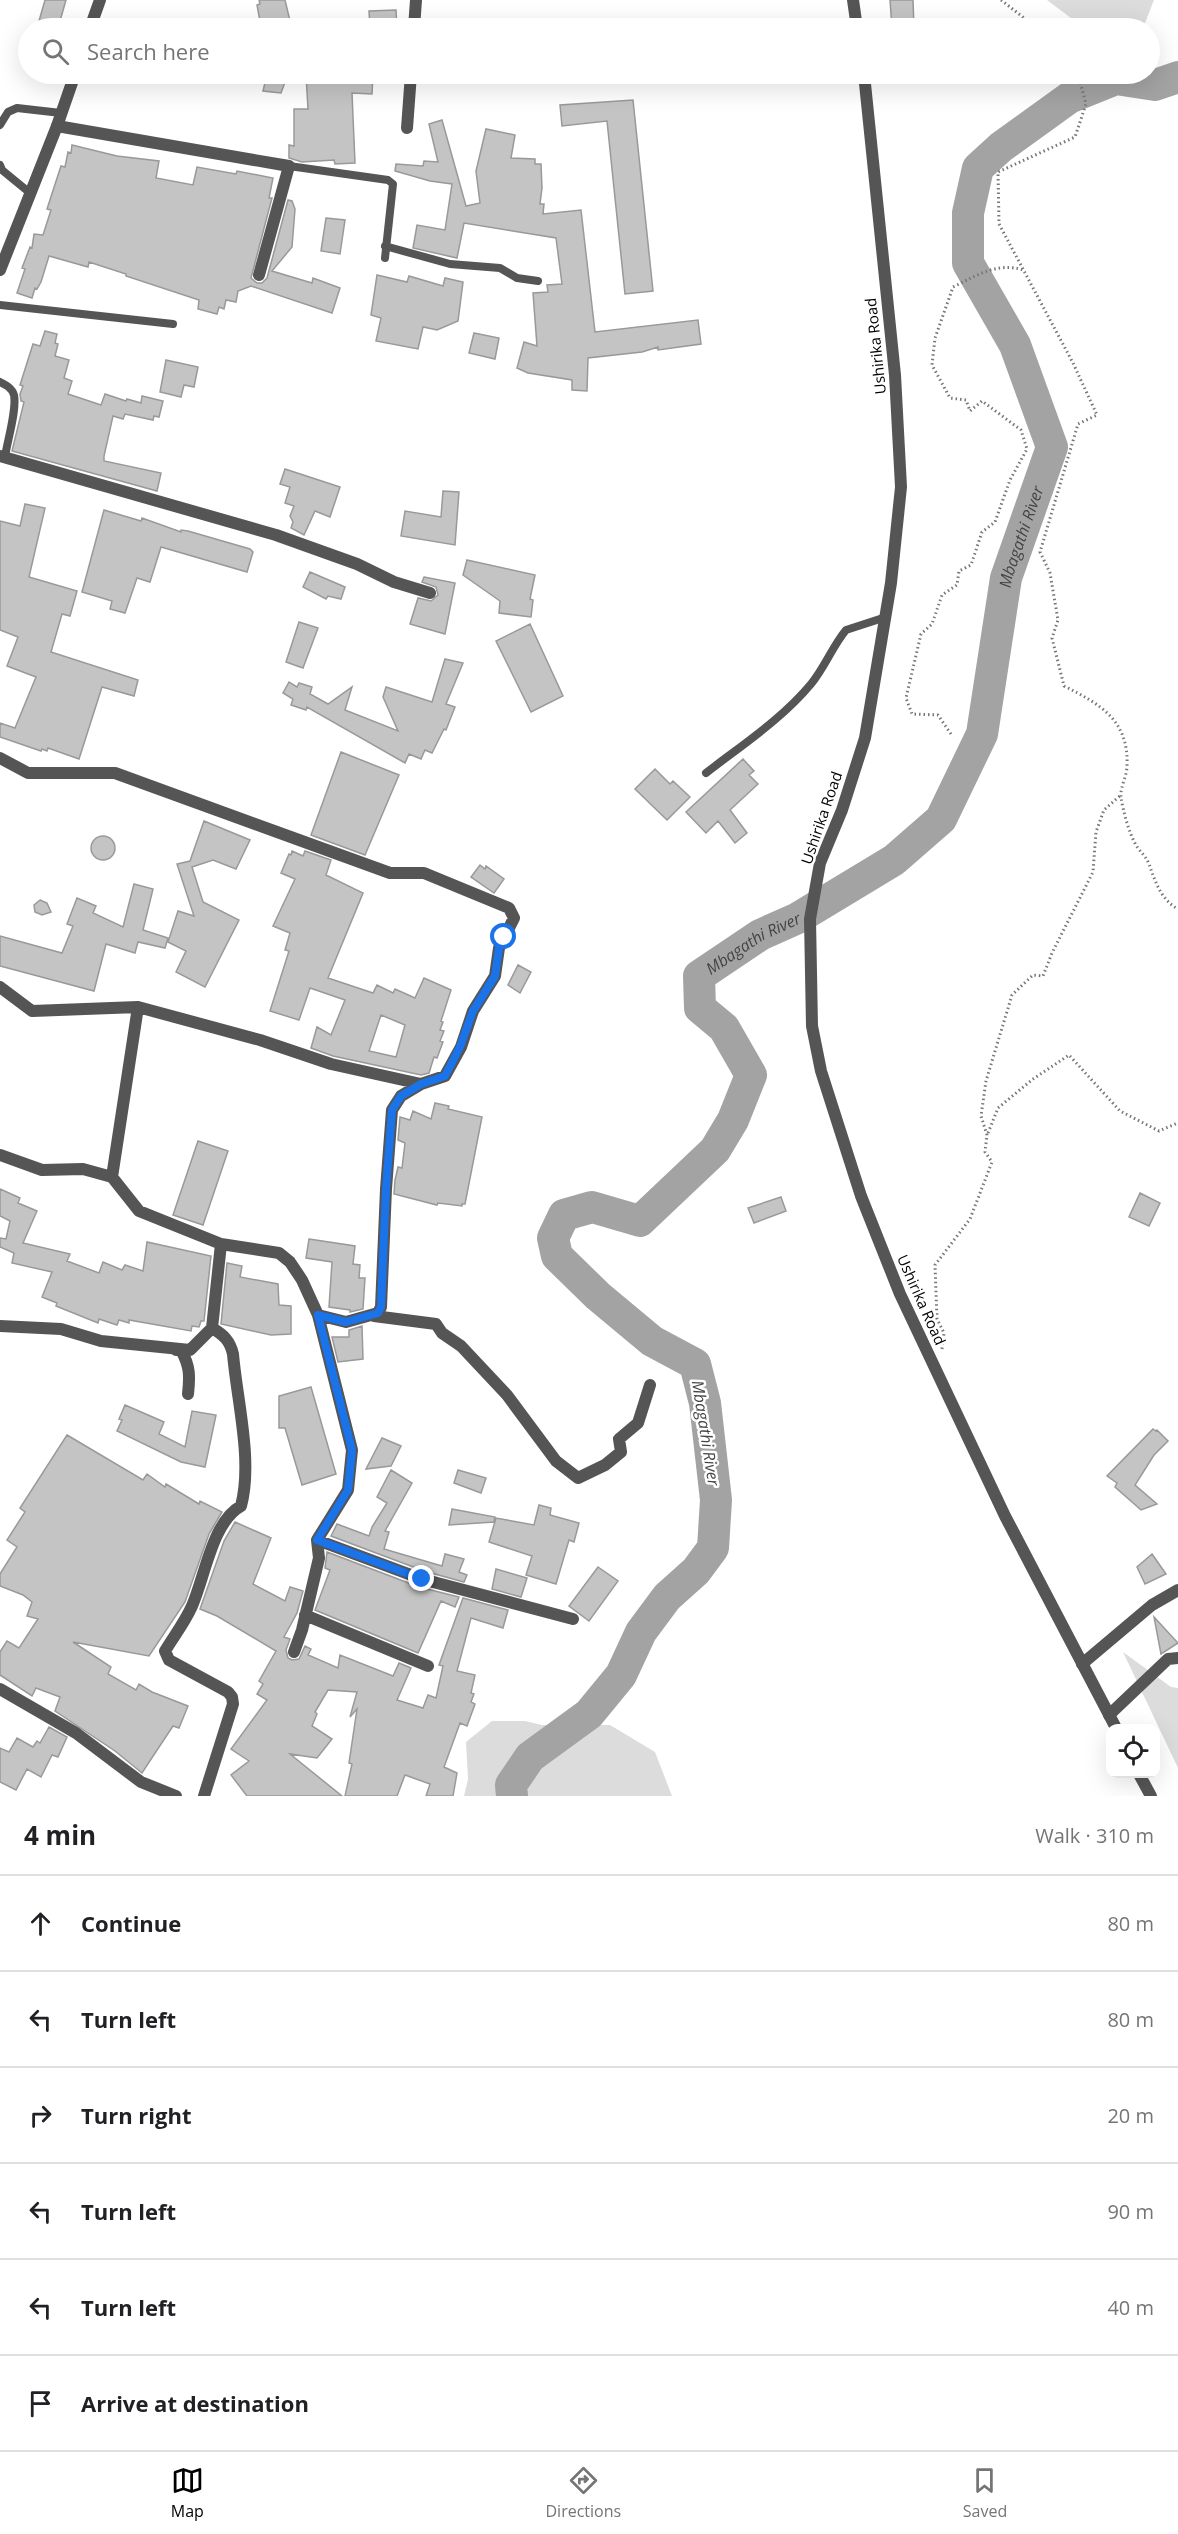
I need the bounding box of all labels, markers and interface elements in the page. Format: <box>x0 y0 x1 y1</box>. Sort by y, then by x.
search box <box>18 18 1160 84</box>
icon: search <box>39 35 72 68</box>
text: Search here <box>87 36 210 66</box>
street label: Ushirika Road <box>860 297 890 395</box>
water label: Mbagathi River <box>994 482 1049 589</box>
street label: Ushirika Road <box>796 769 846 867</box>
water label: Mbagathi River <box>701 907 805 979</box>
route start <box>490 923 516 949</box>
street label: Ushirika Road <box>893 1251 951 1348</box>
water label: Mbagathi River <box>687 1379 725 1488</box>
route end <box>408 1565 434 1591</box>
map controls <box>1106 1724 1160 1778</box>
button: locate <box>1106 1724 1160 1778</box>
text: 4 min <box>24 1817 96 1853</box>
text: Walk · 310 m <box>1035 1822 1154 1849</box>
icon: ahead <box>24 1907 57 1940</box>
text: Continue <box>81 1908 181 1938</box>
text: 80 m <box>1107 1910 1154 1937</box>
icon: left <box>24 2003 57 2036</box>
text: Turn left <box>81 2004 176 2034</box>
text: 80 m <box>1107 2006 1154 2033</box>
icon: right <box>24 2099 57 2132</box>
text: Turn right <box>81 2100 192 2130</box>
text: 20 m <box>1107 2102 1154 2129</box>
icon: left <box>24 2195 57 2228</box>
text: Turn left <box>81 2196 176 2226</box>
text: 90 m <box>1107 2198 1154 2225</box>
icon: left <box>24 2291 57 2324</box>
text: Turn left <box>81 2292 176 2322</box>
text: 40 m <box>1107 2294 1154 2321</box>
icon: arrive <box>24 2387 57 2420</box>
text: Arrive at destination <box>81 2388 309 2418</box>
tab: Map <box>171 2464 204 2522</box>
tab: Directions <box>545 2464 621 2522</box>
tab: Saved <box>963 2464 1007 2522</box>

